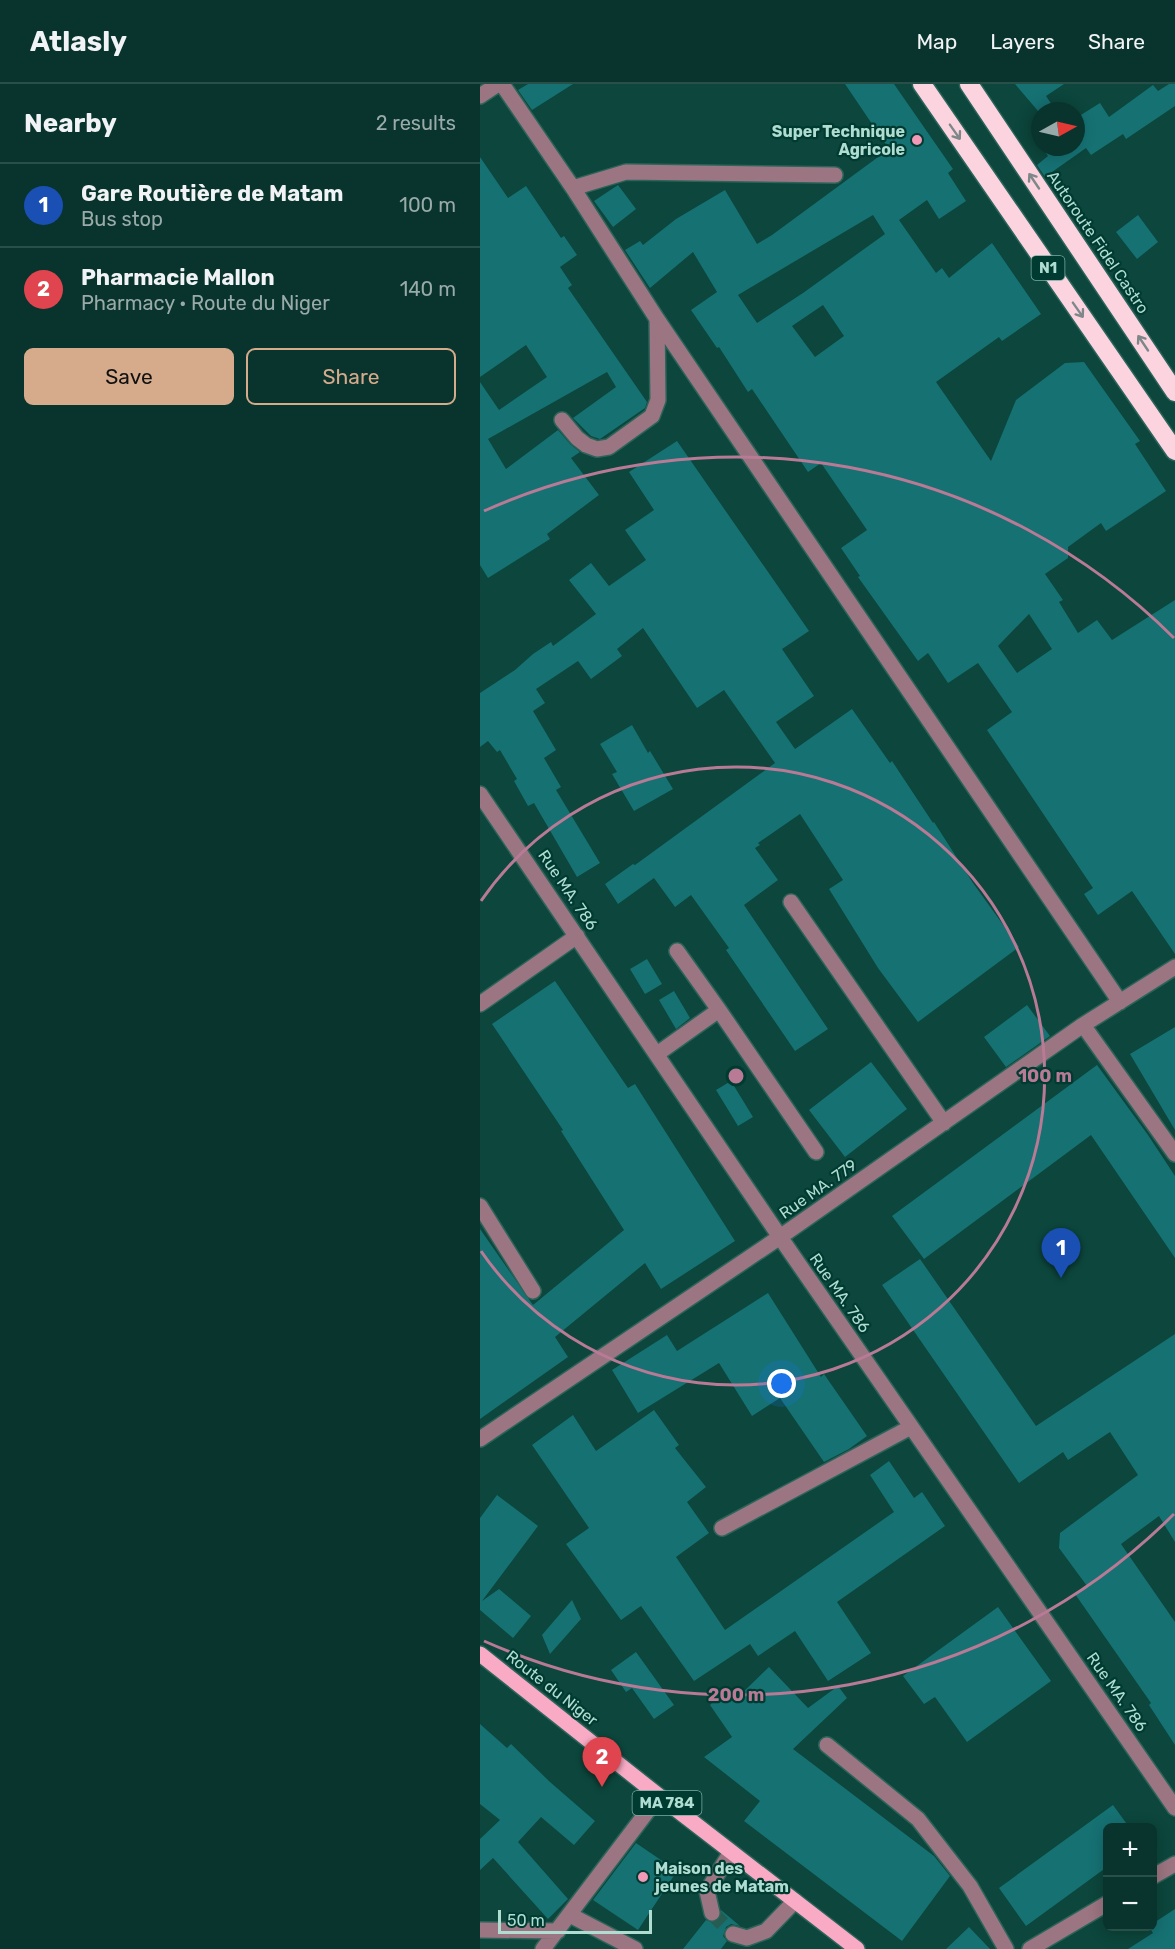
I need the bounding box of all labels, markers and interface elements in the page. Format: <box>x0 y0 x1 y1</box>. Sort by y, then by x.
text: Atlasly <box>30 25 127 58</box>
text: Map <box>916 29 957 54</box>
text: Layers <box>990 29 1055 54</box>
text: Share <box>1088 29 1145 54</box>
north arrow <box>1031 102 1085 156</box>
text: Nearby <box>24 108 117 139</box>
text: 2 results <box>376 111 456 135</box>
place label: Super Technique Agricole <box>772 122 905 159</box>
one-way arrow <box>949 124 961 140</box>
marker: Super Technique Agricole <box>910 133 924 147</box>
street label: Autoroute Fidel Castro <box>1043 167 1153 317</box>
one-way arrow <box>1028 174 1040 190</box>
text: Gare Routière de Matam <box>81 180 343 207</box>
text: 1 <box>39 193 48 217</box>
text: 100 m <box>399 193 456 217</box>
text: Bus stop <box>81 207 163 231</box>
road number: N1 <box>1032 256 1064 280</box>
text: Pharmacie Mallon <box>81 264 275 291</box>
text: 2 <box>37 277 50 301</box>
text: 140 m <box>400 277 456 301</box>
text: Pharmacy · Route du Niger <box>81 291 330 315</box>
one-way arrow <box>1072 301 1084 318</box>
one-way arrow <box>1137 336 1149 352</box>
button: Save <box>24 348 234 405</box>
button: Share <box>246 348 456 405</box>
street label: Rue MA. 786 <box>534 846 602 934</box>
text: 100 m <box>1018 1065 1072 1087</box>
centre of rings <box>726 1066 746 1086</box>
street label: Rue MA. 779 <box>776 1155 860 1223</box>
pin: 1 <box>1042 1228 1080 1278</box>
street label: Rue MA. 786 <box>806 1250 874 1337</box>
your location <box>767 1369 796 1398</box>
street label: Route du Niger <box>502 1646 602 1730</box>
street label: Rue MA. 786 <box>1083 1649 1151 1736</box>
text: 200 m <box>708 1684 764 1706</box>
pin: 2 <box>582 1738 622 1787</box>
road number: MA 784 <box>632 1791 702 1815</box>
map controls <box>1103 1823 1157 1931</box>
button: + <box>1103 1823 1157 1877</box>
place label: Maison des jeunes de Matam <box>654 1859 789 1896</box>
marker: Maison des jeunes de Matam <box>636 1870 650 1884</box>
button: − <box>1103 1877 1157 1931</box>
scale bar <box>498 1907 652 1934</box>
text: 50 m <box>507 1911 545 1930</box>

